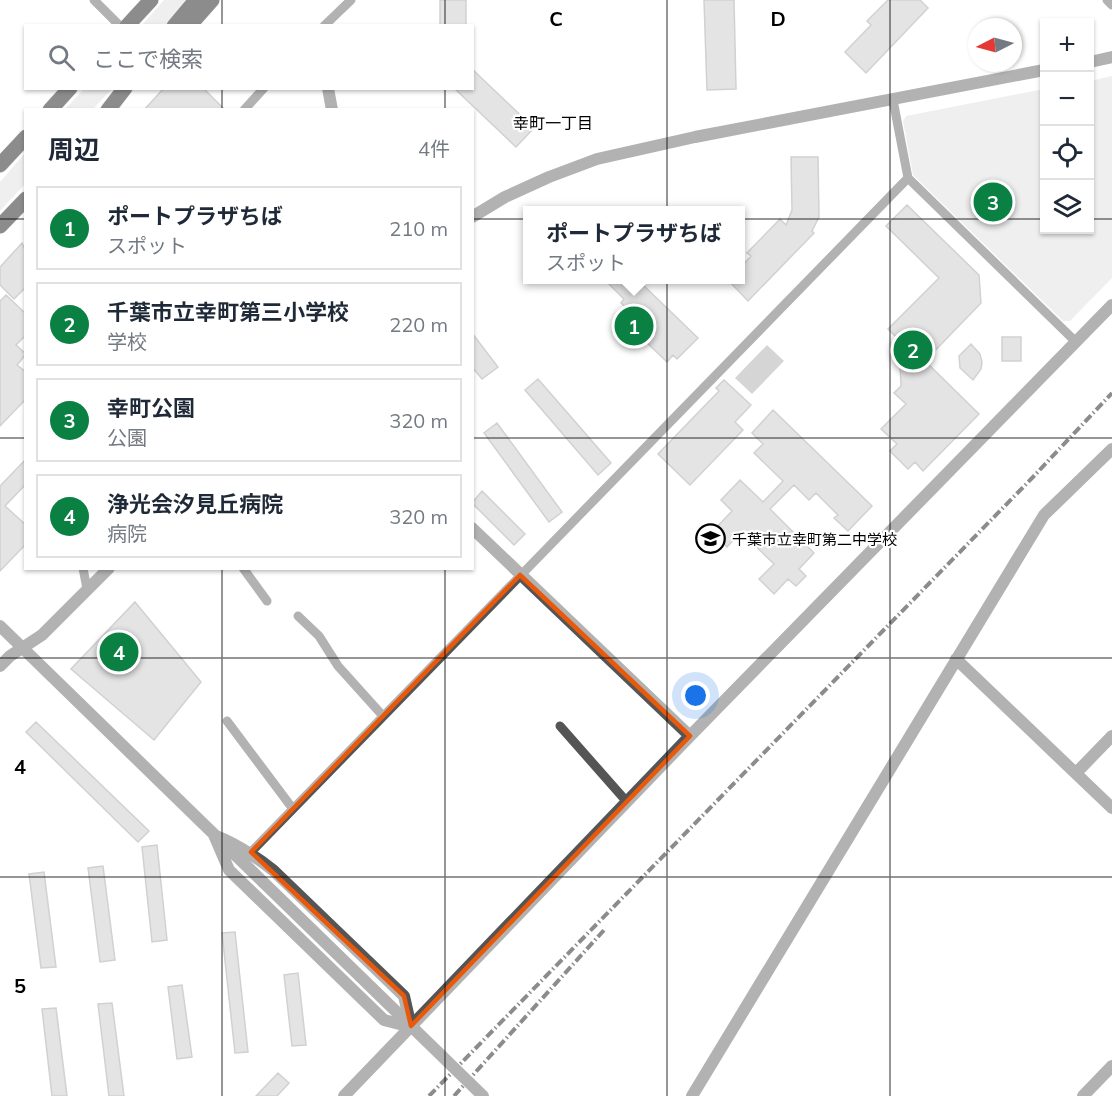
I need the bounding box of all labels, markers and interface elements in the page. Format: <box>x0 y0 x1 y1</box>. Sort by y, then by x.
text: C <box>549 6 563 31</box>
text: D <box>770 6 786 31</box>
north arrow <box>968 18 1022 72</box>
map controls <box>1040 18 1094 234</box>
button: + <box>1040 18 1094 72</box>
search box <box>24 24 474 90</box>
icon: search <box>45 41 78 74</box>
text: ここで検索 <box>93 45 203 73</box>
button: − <box>1040 72 1094 126</box>
district label: 幸町一丁目 <box>513 113 593 133</box>
button: locate <box>1040 126 1094 180</box>
text: 周辺 <box>48 133 100 166</box>
text: 4件 <box>418 136 450 161</box>
pin: 3 <box>974 180 1012 224</box>
button: layers <box>1040 180 1094 234</box>
text: ポートプラザちば <box>107 202 283 230</box>
popup <box>523 206 745 284</box>
text: 1 <box>64 216 76 241</box>
text: 210 m <box>389 216 448 241</box>
text: ポートプラザちば <box>546 219 722 247</box>
text: スポット <box>107 233 187 258</box>
text: スポット <box>546 250 626 275</box>
text: 千葉市立幸町第三小学校 <box>107 298 349 326</box>
pin: 1 <box>614 304 654 348</box>
text: 2 <box>64 312 76 337</box>
text: 220 m <box>389 312 448 337</box>
pin: 2 <box>894 328 932 372</box>
text: 学校 <box>107 329 147 354</box>
text: 幸町公園 <box>107 394 195 422</box>
text: 3 <box>64 408 76 433</box>
text: 320 m <box>389 408 448 433</box>
text: 公園 <box>107 425 147 450</box>
text: 浄光会汐見丘病院 <box>107 490 283 518</box>
text: 4 <box>64 504 76 529</box>
text: 320 m <box>389 504 448 529</box>
text: 病院 <box>107 521 147 546</box>
school or university icon: 千葉市立幸町第二中学校 <box>695 523 727 555</box>
place label: 千葉市立幸町第二中学校 <box>732 530 897 549</box>
pin: 4 <box>100 630 138 674</box>
your location <box>681 681 710 710</box>
text: 4 <box>14 754 26 779</box>
text: 5 <box>14 973 26 998</box>

